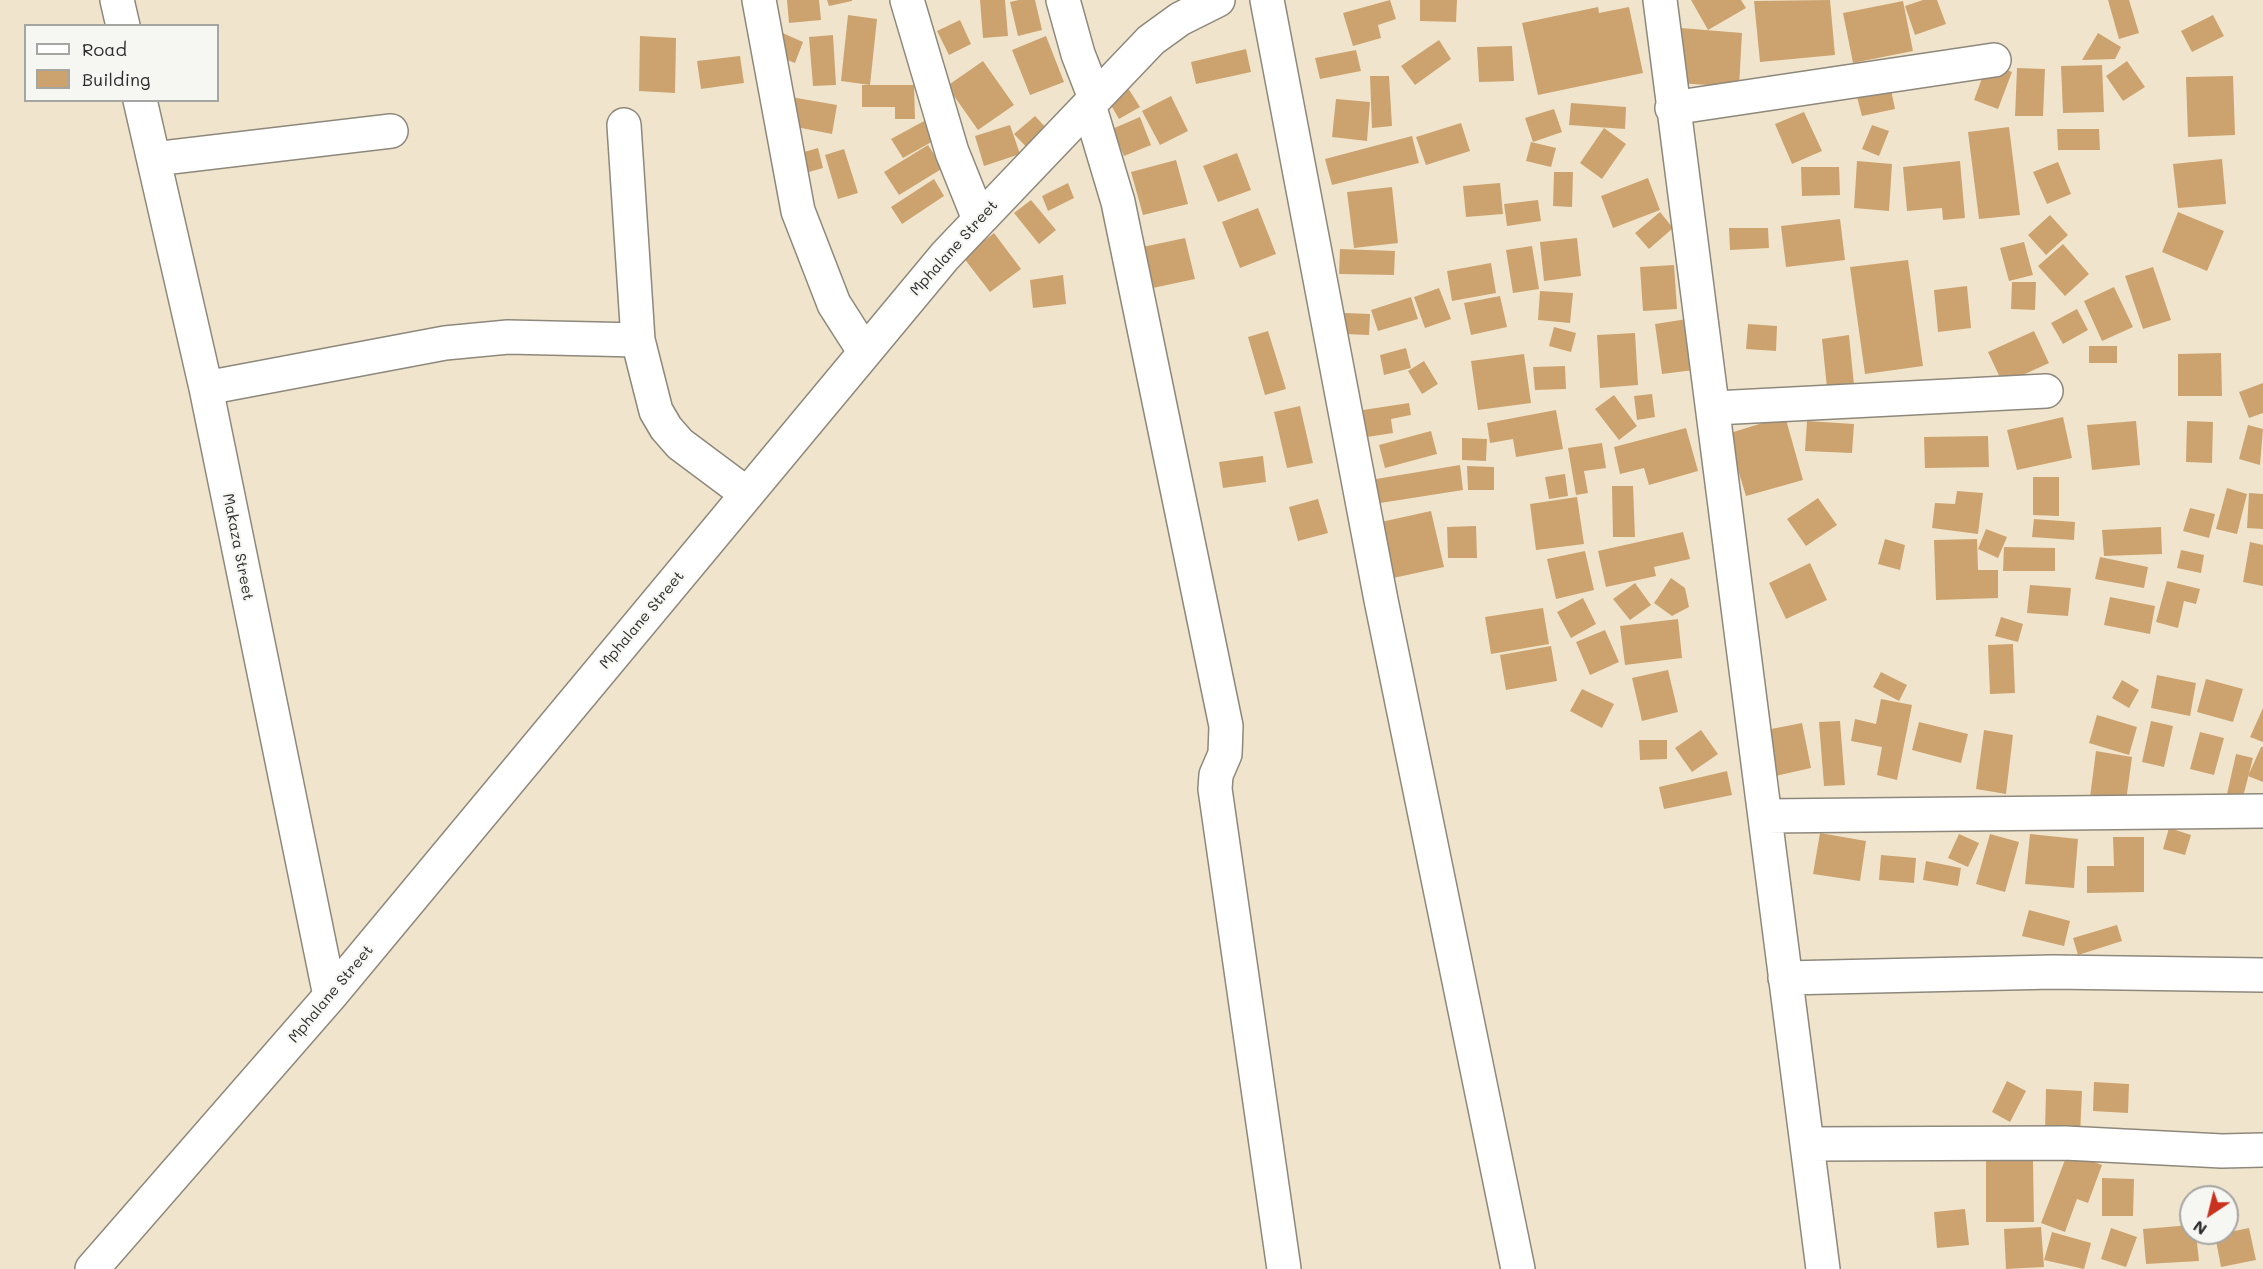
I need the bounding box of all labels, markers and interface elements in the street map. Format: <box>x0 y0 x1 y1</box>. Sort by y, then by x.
legend <box>24 24 219 102</box>
text: Road <box>82 37 127 61</box>
text: Building <box>82 67 150 91</box>
street label: Mphalane Street <box>906 197 1002 299</box>
street label: Makaza Street <box>219 492 257 602</box>
street label: Mphalane Street <box>596 567 688 673</box>
street label: Mphalane Street <box>285 941 377 1047</box>
north arrow <box>2179 1185 2239 1245</box>
text: N <box>2189 1216 2211 1241</box>

